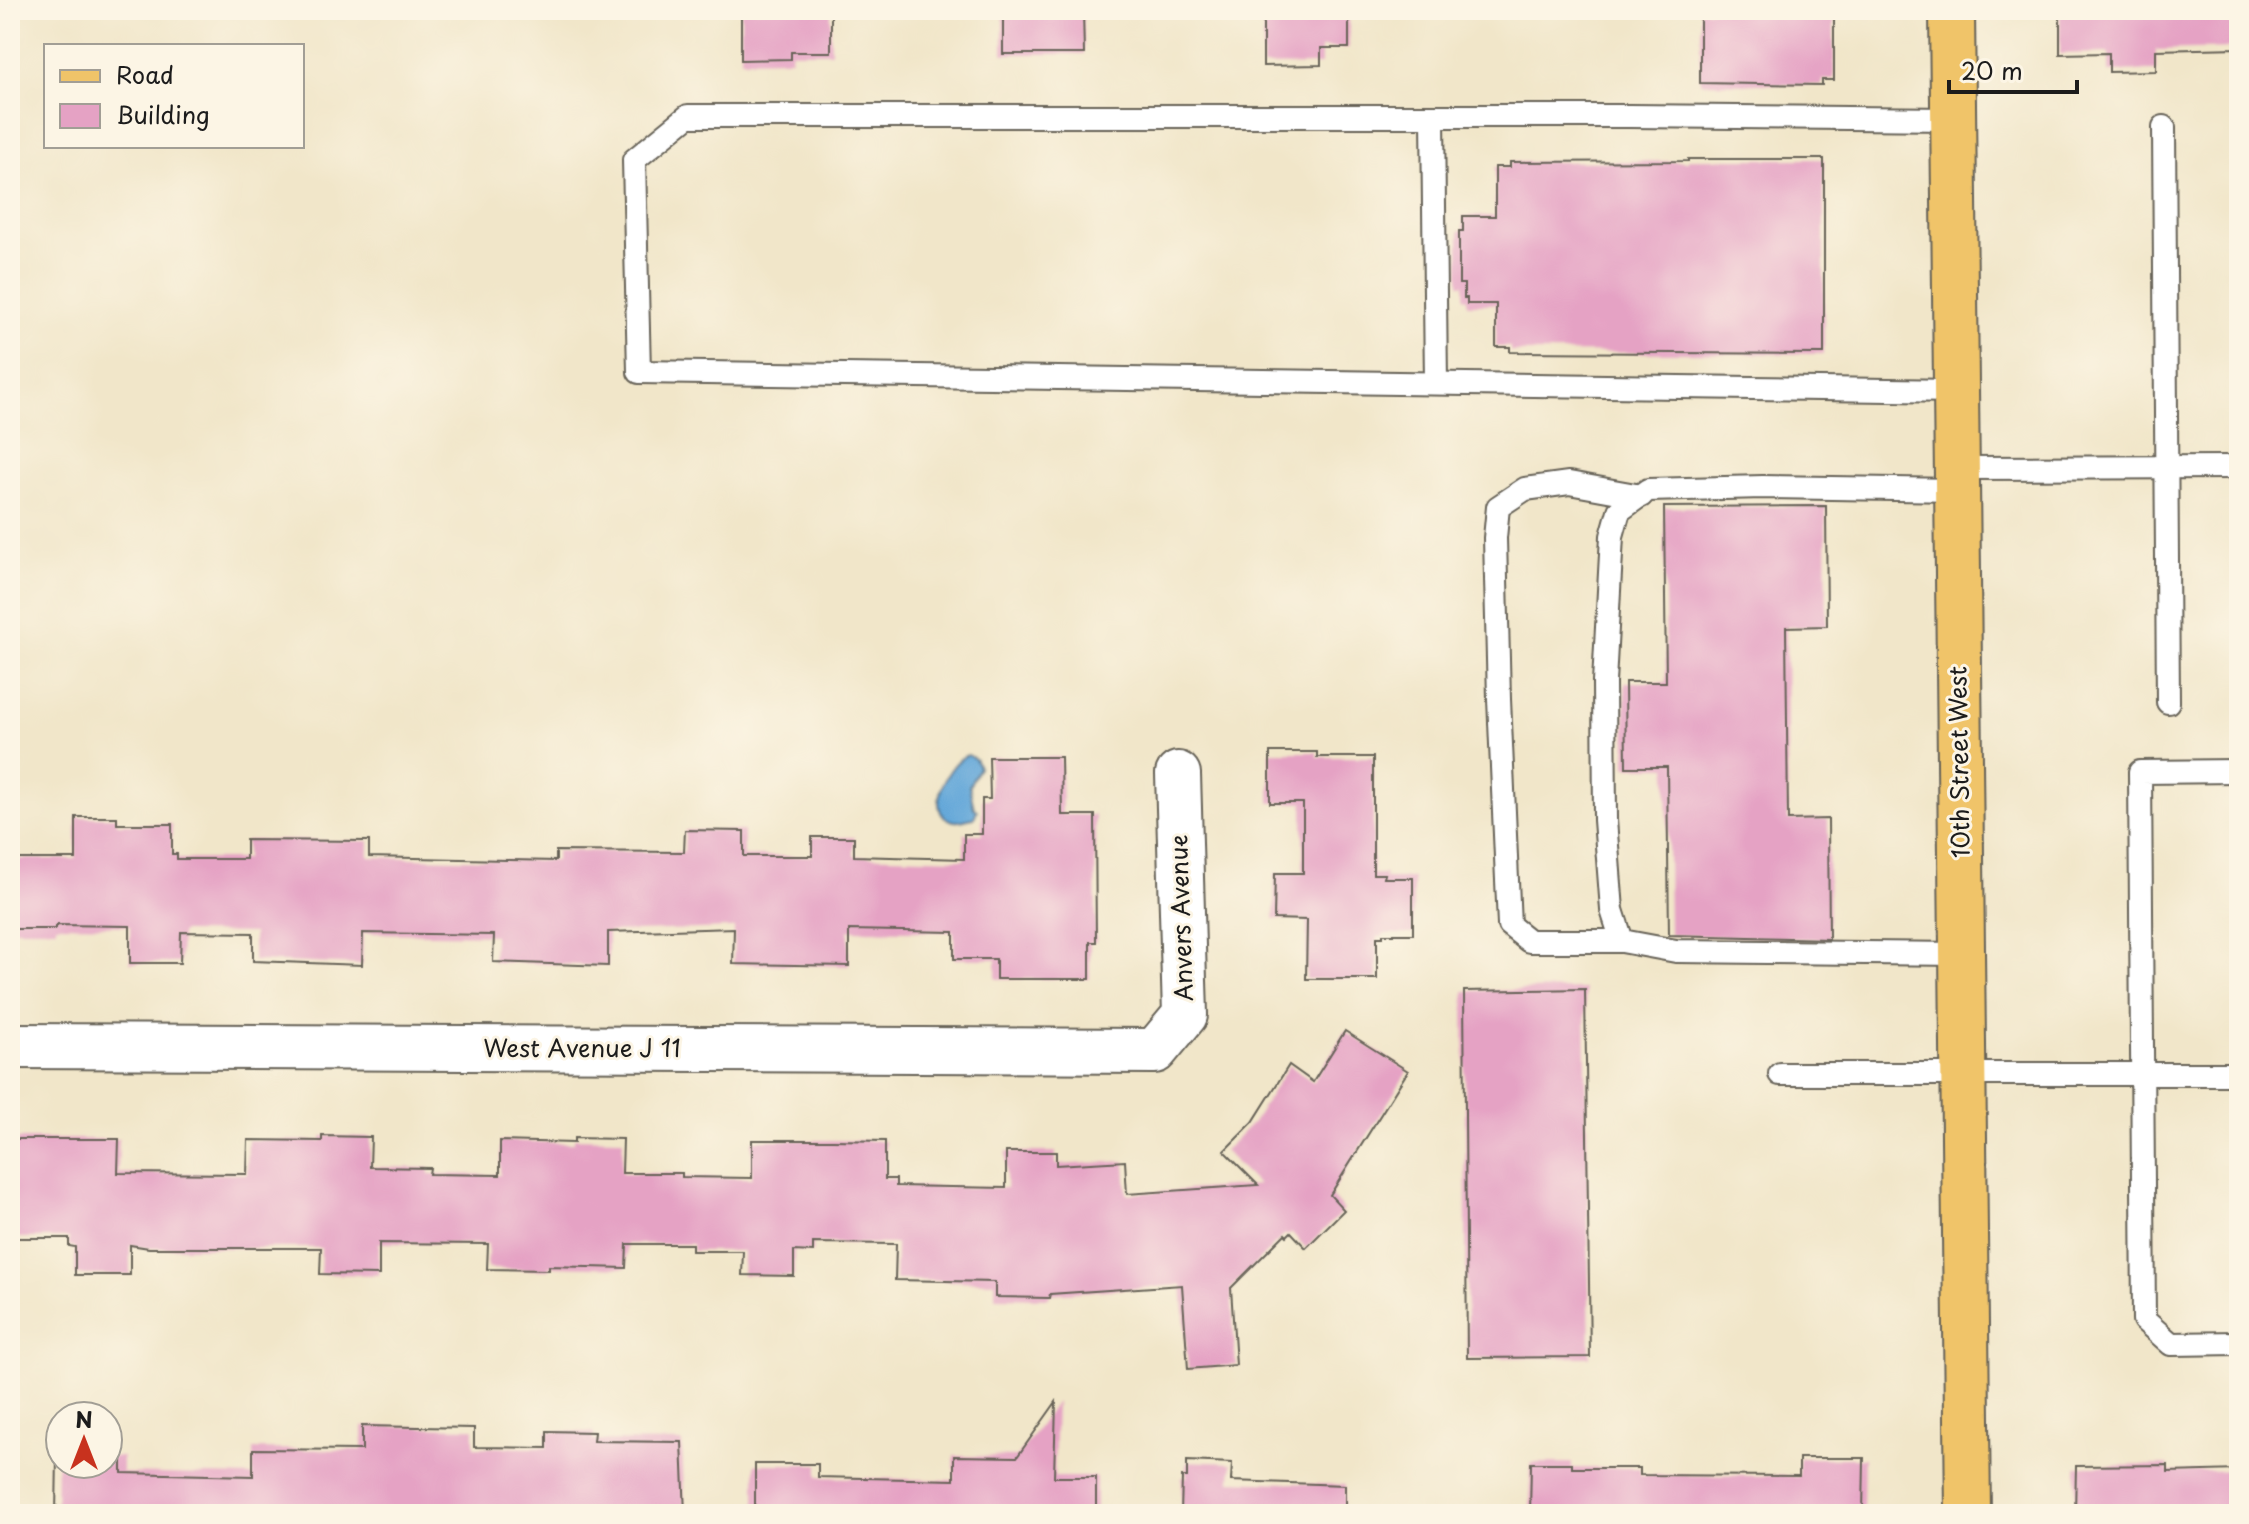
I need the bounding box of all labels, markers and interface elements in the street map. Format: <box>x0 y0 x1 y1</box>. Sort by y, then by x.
legend <box>44 44 304 148</box>
scale bar <box>1949 44 2077 94</box>
text: 20 m <box>1961 52 2023 88</box>
text: Road <box>116 56 174 92</box>
text: Building <box>116 96 210 132</box>
street label: 10th Street West <box>1938 666 1978 858</box>
street label: Anvers Avenue <box>1159 834 1201 1002</box>
street label: West Avenue J 11 <box>483 1029 681 1065</box>
north arrow <box>44 1400 124 1480</box>
text: N <box>75 1402 93 1435</box>

